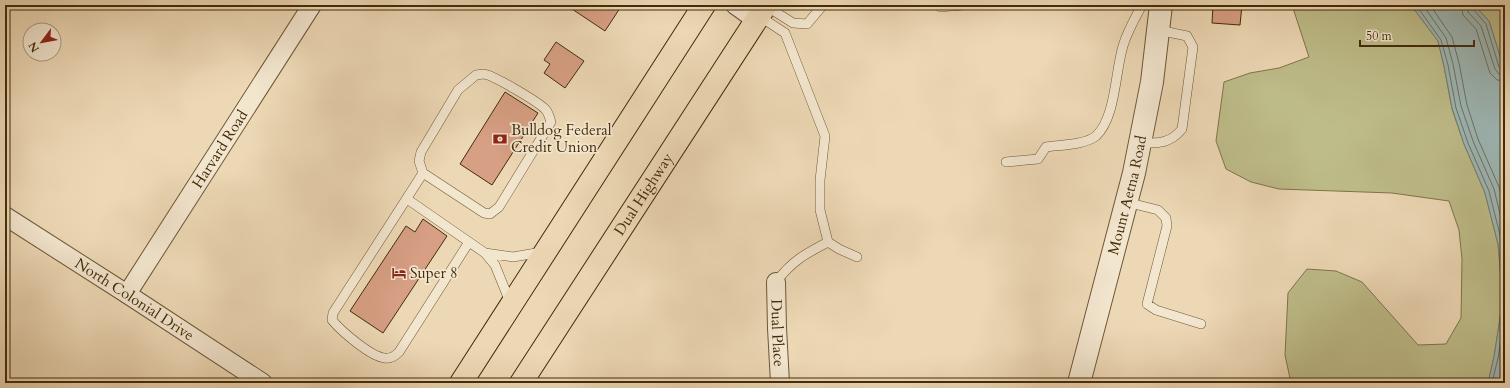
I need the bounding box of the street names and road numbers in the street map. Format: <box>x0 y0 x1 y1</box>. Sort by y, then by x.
street label: Harvard Road <box>187 106 252 192</box>
street label: Mount Aetna Road <box>1103 134 1151 257</box>
street label: Dual Highway <box>609 149 678 239</box>
street label: North Colonial Drive <box>71 253 198 345</box>
street label: Dual Place <box>766 299 789 367</box>

